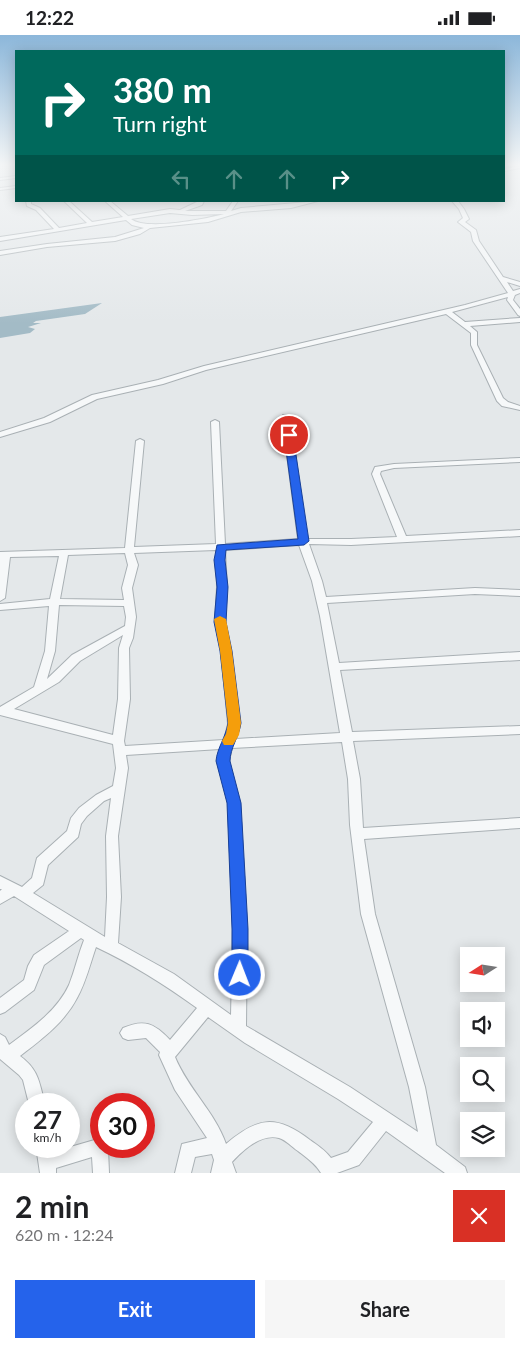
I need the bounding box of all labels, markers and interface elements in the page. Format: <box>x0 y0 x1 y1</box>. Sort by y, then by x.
text: 12:22 <box>25 6 74 29</box>
text: 380 m <box>113 68 212 110</box>
icon: right <box>30 70 95 135</box>
text: Turn right <box>113 110 207 137</box>
icon: left <box>167 165 195 193</box>
icon: ahead <box>220 165 248 193</box>
icon: ahead <box>273 165 301 193</box>
icon: right <box>326 165 354 193</box>
pin <box>268 414 310 456</box>
icon: arrive <box>275 421 303 449</box>
north arrow <box>460 947 505 993</box>
map controls <box>460 947 505 1157</box>
position arrow <box>213 948 265 1000</box>
button: sound <box>460 1002 505 1047</box>
button: search <box>460 1057 505 1102</box>
speed limit sign: 30 <box>90 1093 155 1158</box>
text: 27 <box>33 1104 62 1134</box>
button: layers <box>460 1112 505 1157</box>
text: km/h <box>33 1130 62 1145</box>
text: 2 min <box>15 1188 89 1224</box>
button: close <box>453 1190 505 1242</box>
text: 620 m · 12:24 <box>15 1225 114 1244</box>
button: Exit <box>15 1280 255 1338</box>
button: Share <box>265 1280 505 1338</box>

